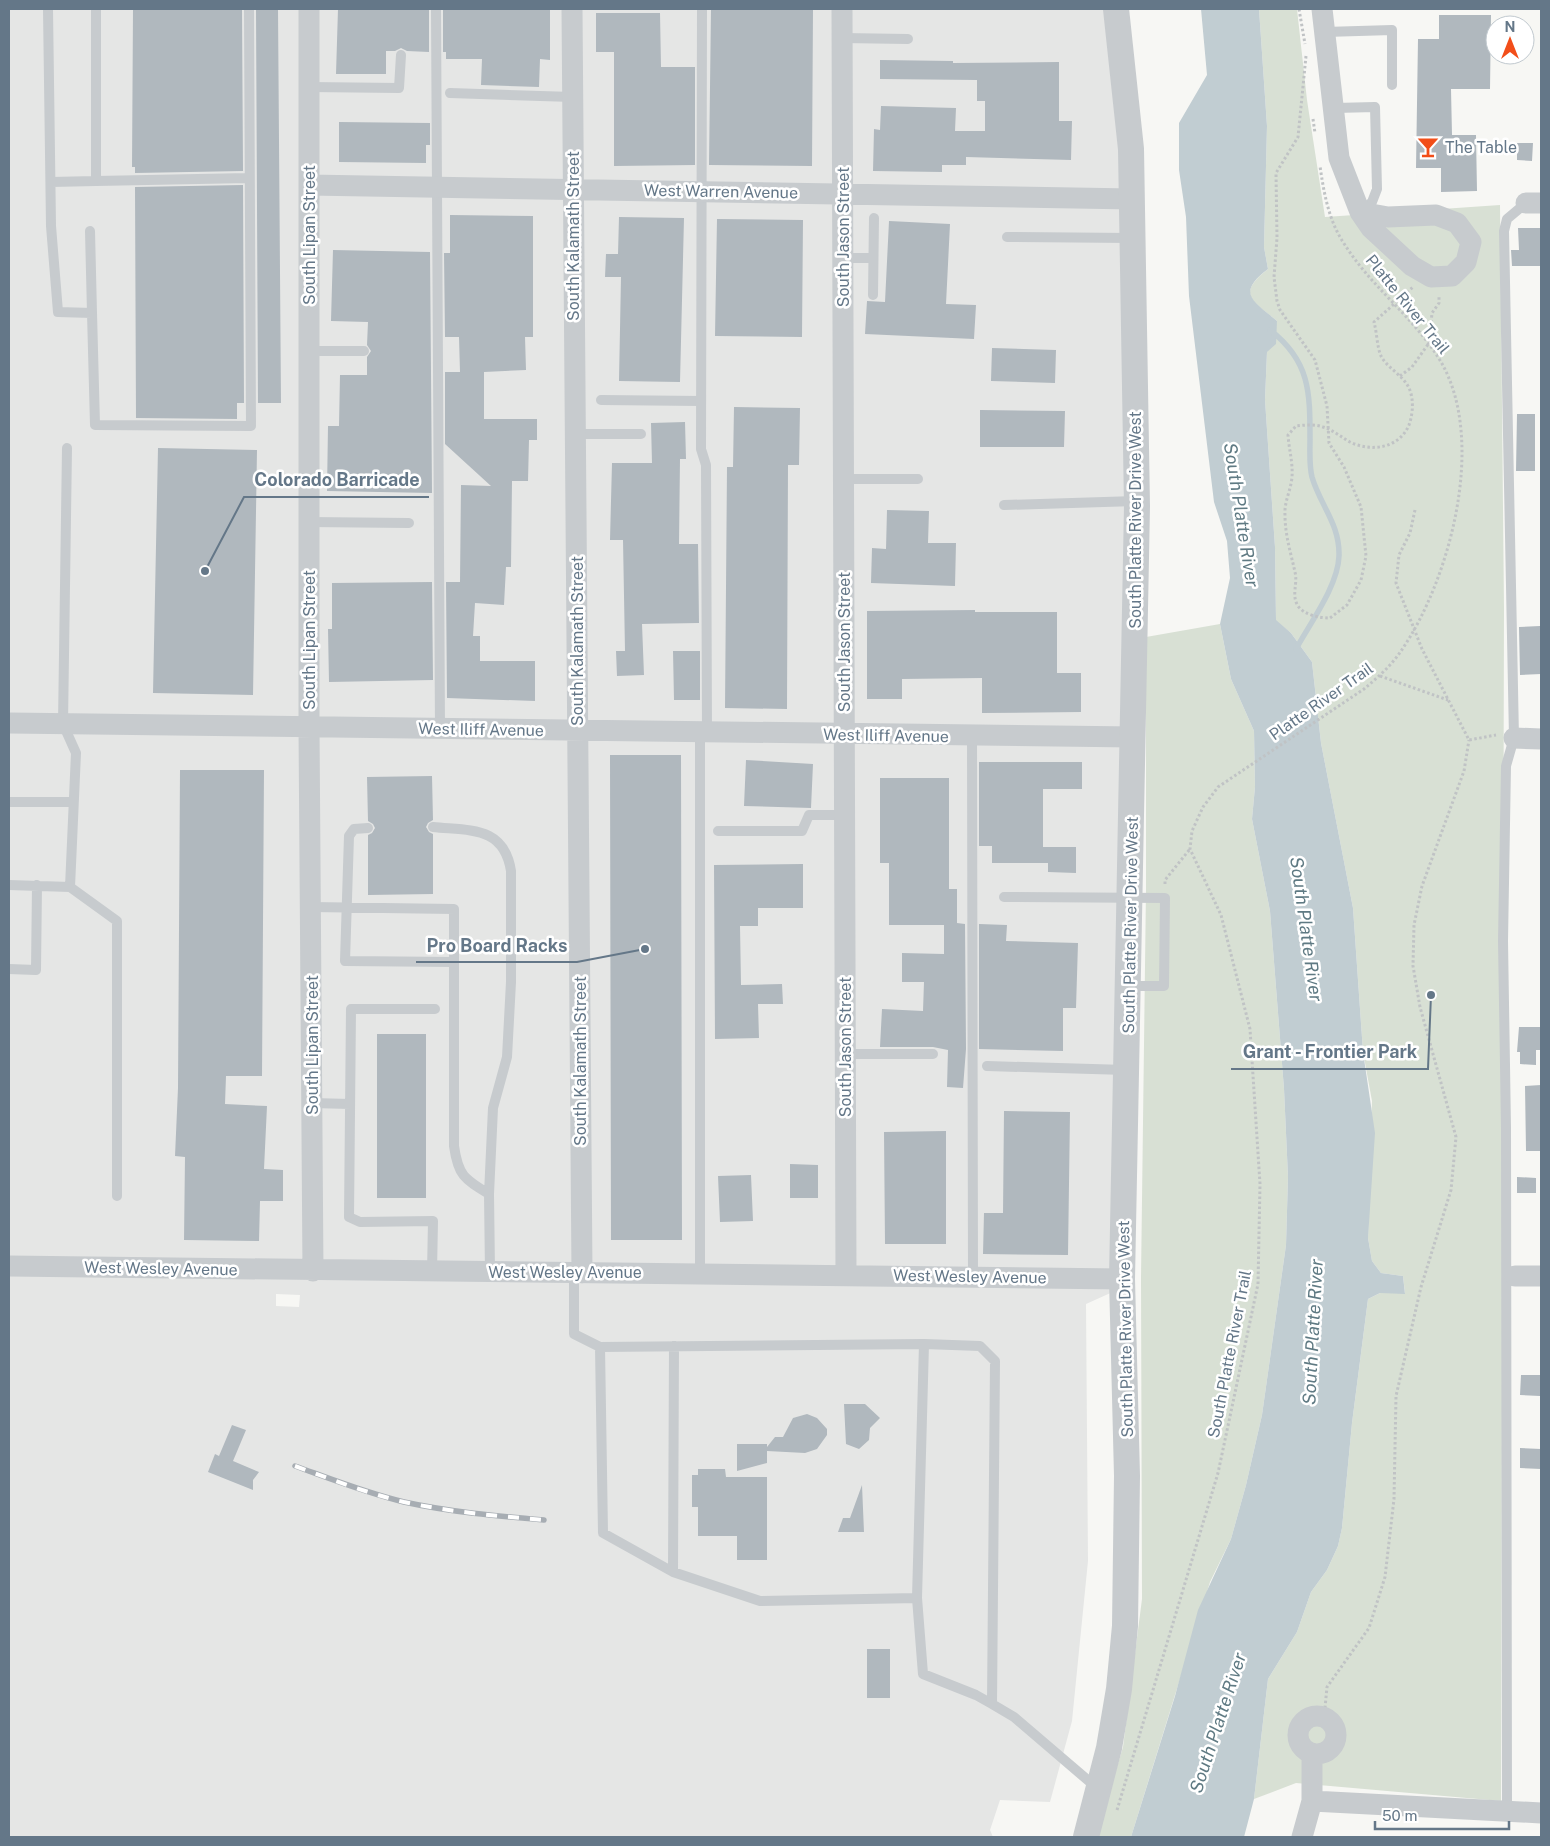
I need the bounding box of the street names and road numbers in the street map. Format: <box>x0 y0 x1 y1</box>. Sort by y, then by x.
street label: South Kalamath Street <box>564 151 583 321</box>
street label: South Lipan Street <box>300 165 319 305</box>
street label: South Jason Street <box>834 167 853 307</box>
street label: West Warren Avenue <box>644 181 798 202</box>
street label: Platte River Trail <box>1362 251 1454 358</box>
street label: South Platte River Drive West <box>1126 411 1145 629</box>
street label: South Kalamath Street <box>568 556 587 726</box>
street label: South Lipan Street <box>300 570 319 710</box>
street label: South Jason Street <box>835 572 854 712</box>
street label: Platte River Trail <box>1266 658 1377 744</box>
street label: West Iliff Avenue <box>418 719 544 740</box>
street label: West Iliff Avenue <box>823 725 949 746</box>
street label: South Platte River Drive West <box>1119 816 1142 1034</box>
street label: South Lipan Street <box>303 975 322 1115</box>
street label: South Kalamath Street <box>571 976 590 1146</box>
street label: South Jason Street <box>836 977 855 1117</box>
street label: South Platte River Drive West <box>1114 1220 1137 1438</box>
street label: West Wesley Avenue <box>84 1258 238 1279</box>
street label: West Wesley Avenue <box>488 1263 642 1282</box>
street label: West Wesley Avenue <box>893 1266 1047 1287</box>
street label: South Platte River Trail <box>1204 1268 1255 1440</box>

